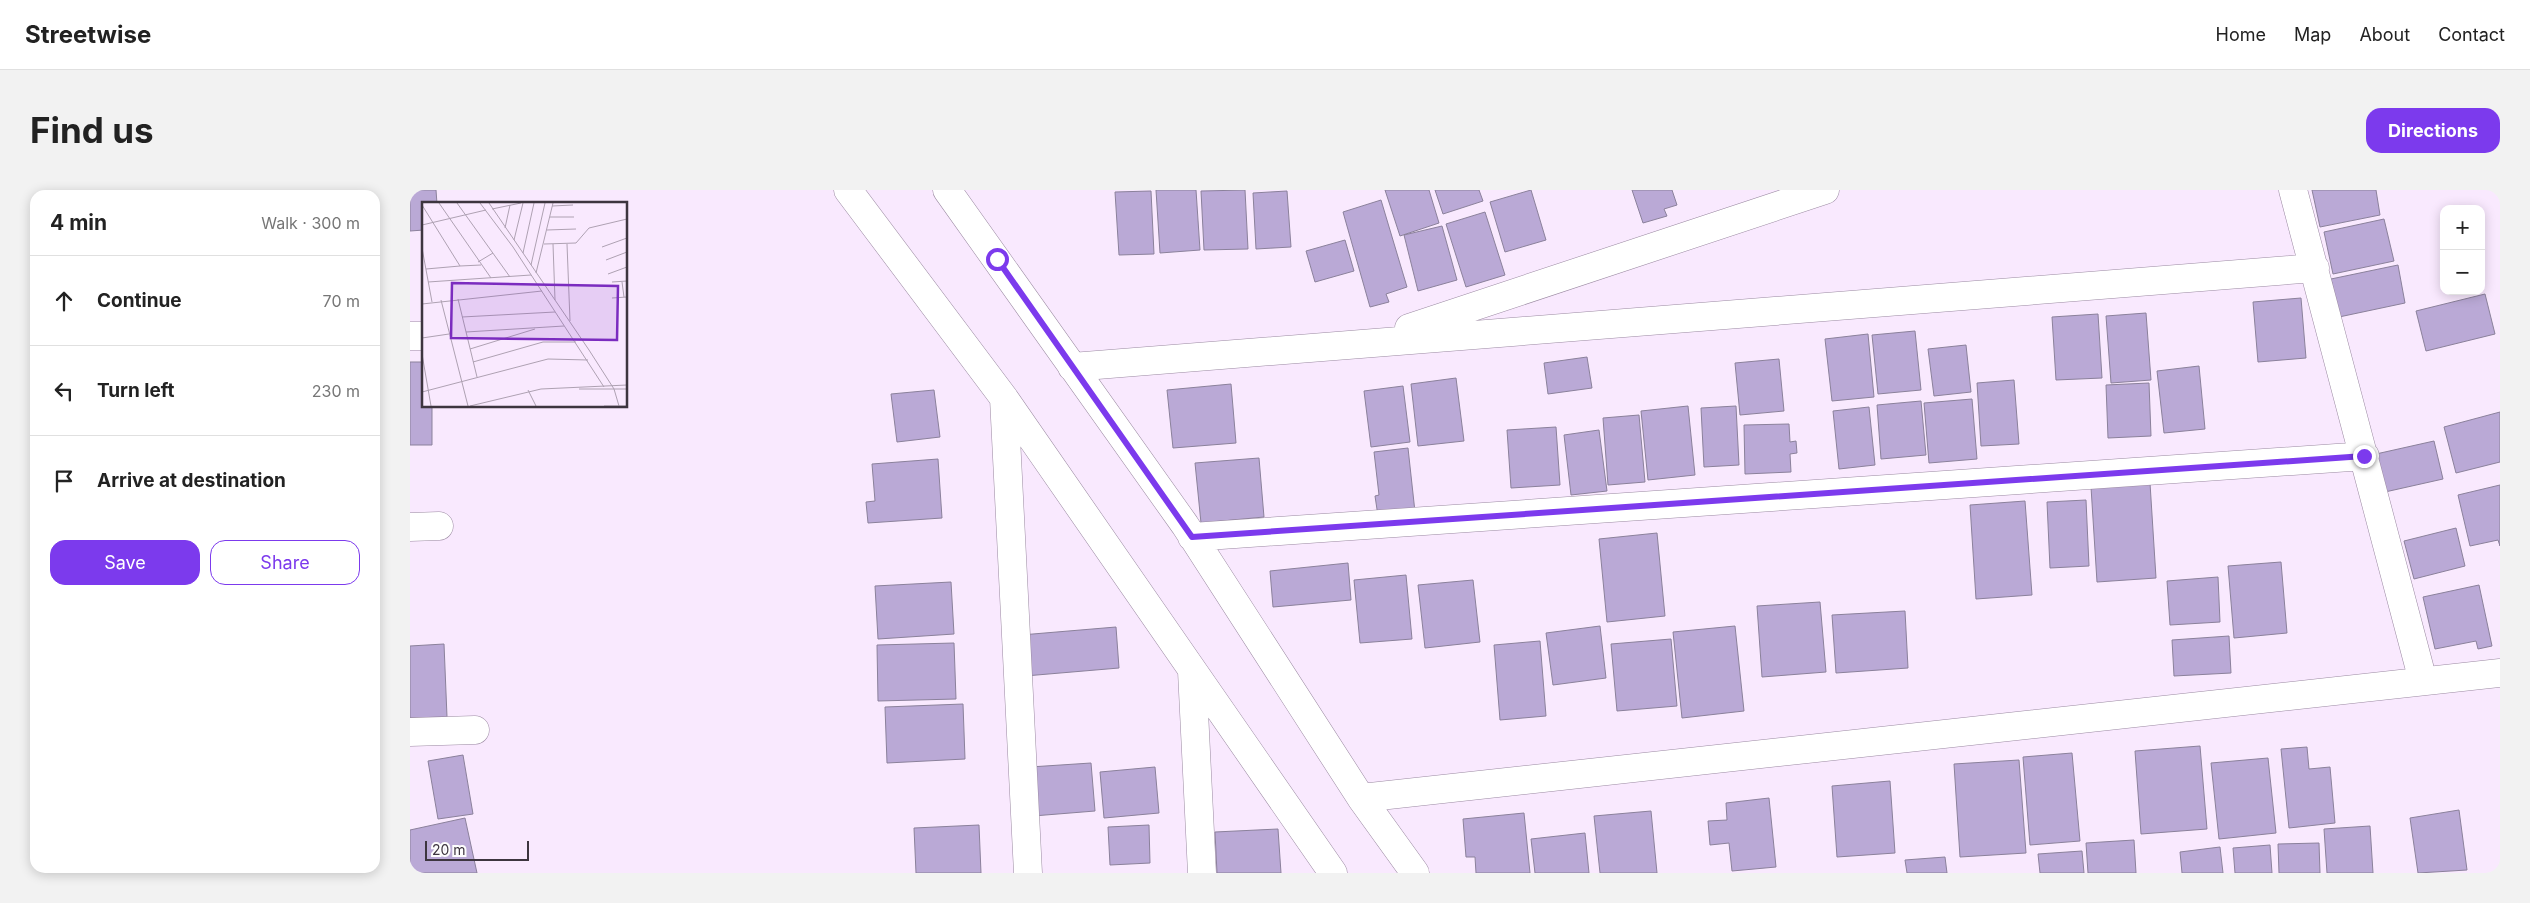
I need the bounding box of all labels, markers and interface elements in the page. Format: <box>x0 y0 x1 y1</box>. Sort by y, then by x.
text: Streetwise <box>25 20 151 49</box>
text: Home <box>2216 24 2266 45</box>
text: Map <box>2294 24 2331 45</box>
text: About <box>2359 24 2410 45</box>
text: Contact <box>2438 24 2505 45</box>
button: Directions <box>2366 108 2500 153</box>
text: Find us <box>30 109 154 151</box>
inset map <box>422 202 628 408</box>
map controls <box>2440 205 2485 295</box>
button: + <box>2440 205 2485 250</box>
text: 4 min <box>50 210 107 235</box>
text: Walk · 300 m <box>261 213 360 233</box>
route start <box>986 248 1009 271</box>
button: − <box>2440 250 2485 295</box>
icon: ahead <box>50 287 78 315</box>
text: Continue <box>97 289 182 312</box>
text: 70 m <box>323 291 360 311</box>
icon: left <box>50 377 78 405</box>
text: Turn left <box>97 379 175 402</box>
text: 230 m <box>312 381 360 401</box>
route end <box>2353 445 2376 468</box>
icon: arrive <box>50 467 78 495</box>
text: Arrive at destination <box>97 469 286 492</box>
button: Save <box>50 540 200 585</box>
button: Share <box>210 540 360 585</box>
scale bar <box>425 838 529 861</box>
text: 20 m <box>432 841 466 858</box>

